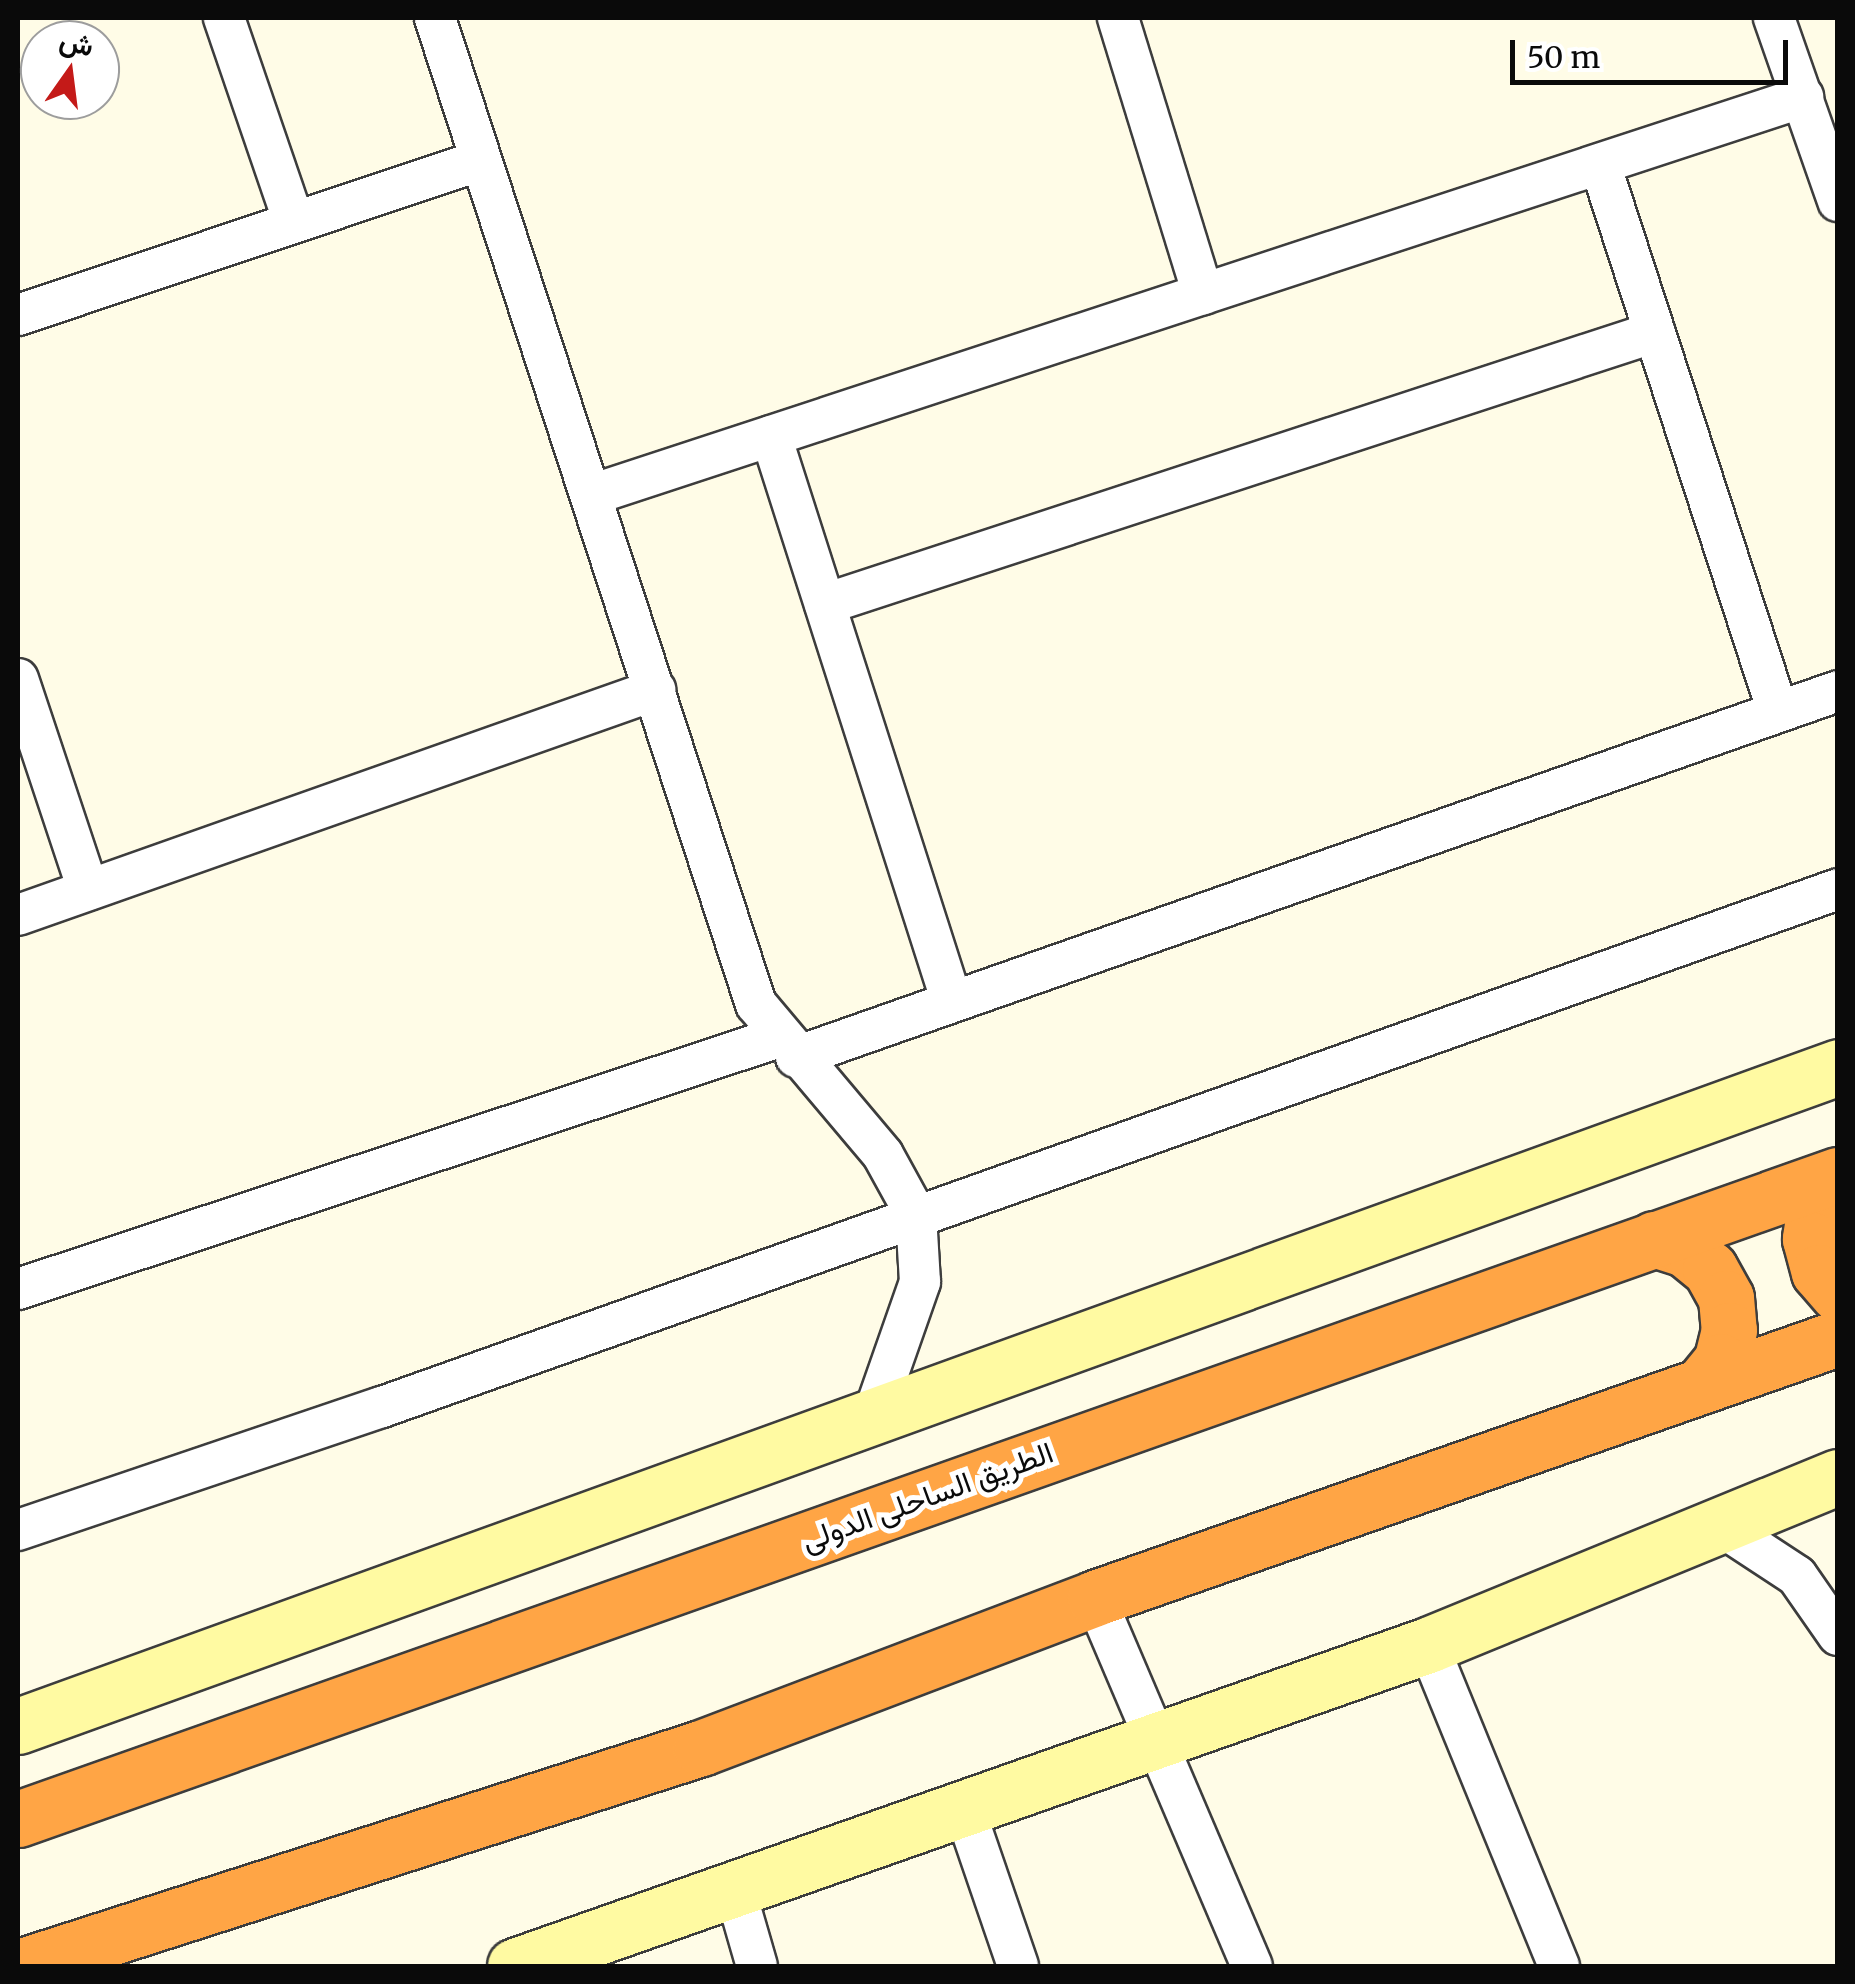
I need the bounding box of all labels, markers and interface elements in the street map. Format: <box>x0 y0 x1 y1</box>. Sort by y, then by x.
north arrow <box>20 20 120 120</box>
scale bar <box>1515 20 1792 82</box>
text: ش <box>56 21 97 64</box>
text: 50 m <box>1527 38 1600 76</box>
street label: الطريق الساحلى الدولى <box>796 1434 1058 1558</box>

